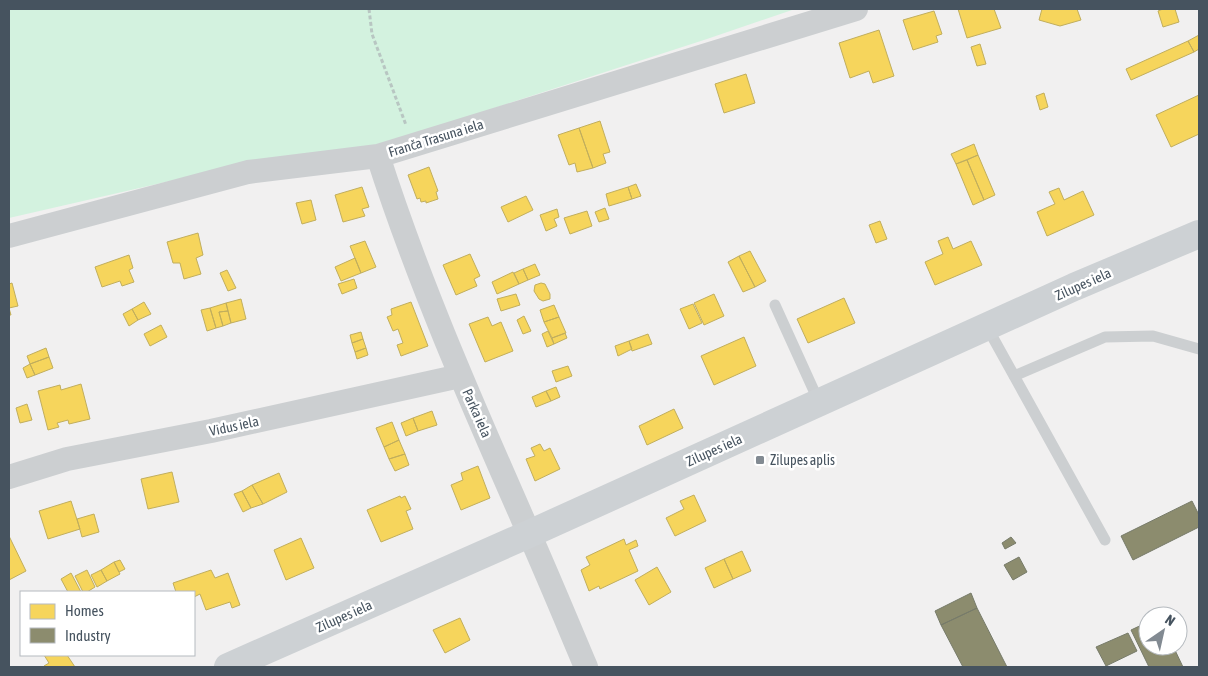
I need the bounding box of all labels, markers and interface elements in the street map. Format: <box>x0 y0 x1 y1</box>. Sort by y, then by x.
street label: Franča Trasuna iela <box>387 116 485 160</box>
street label: Zilupes iela <box>1053 265 1113 303</box>
street label: Parka iela <box>459 386 495 440</box>
street label: Vidus iela <box>208 413 260 439</box>
street label: Zilupes iela <box>684 431 744 469</box>
place label: Zilupes aplis <box>770 452 835 468</box>
marker: Zilupes aplis <box>754 454 766 466</box>
legend <box>20 591 195 656</box>
street label: Zilupes iela <box>314 597 374 635</box>
text: Homes <box>65 602 104 619</box>
north arrow <box>1138 606 1188 656</box>
text: N <box>1162 611 1178 629</box>
text: Industry <box>65 627 111 644</box>

